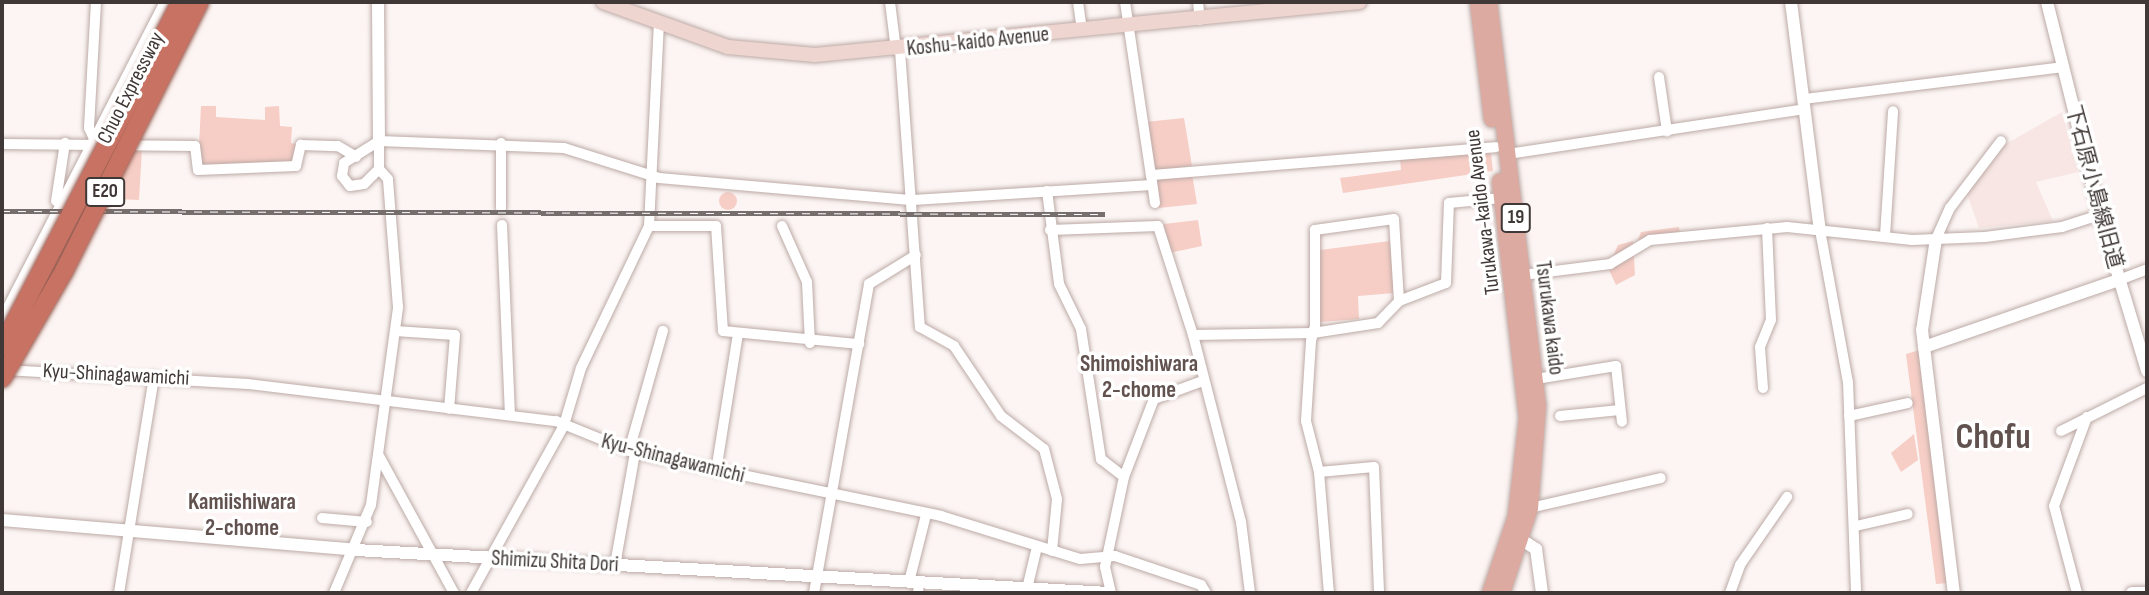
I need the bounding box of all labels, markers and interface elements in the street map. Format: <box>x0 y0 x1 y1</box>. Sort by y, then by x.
street label: Koshu-kaido Avenue <box>906 22 1050 62</box>
street label: Chuo Expressway <box>92 28 170 148</box>
street label: 下石原小島線旧道 <box>2060 103 2128 271</box>
street label: Turukawa-kaido Avenue <box>1460 128 1506 296</box>
road number: E20 <box>84 176 126 208</box>
road number: 19 <box>1500 202 1532 233</box>
street label: Tsurukawa kaido <box>1529 259 1569 377</box>
district label: Shimoishiwara 2-chome <box>1080 350 1198 404</box>
street label: Kyu-Shinagawamichi <box>42 359 190 391</box>
district label: Chofu <box>1956 417 2030 459</box>
street label: Kyu-Shinagawamichi <box>599 429 747 489</box>
district label: Kamiishiwara 2-chome <box>188 488 296 542</box>
street label: Shimizu Shita Dori <box>491 546 619 578</box>

